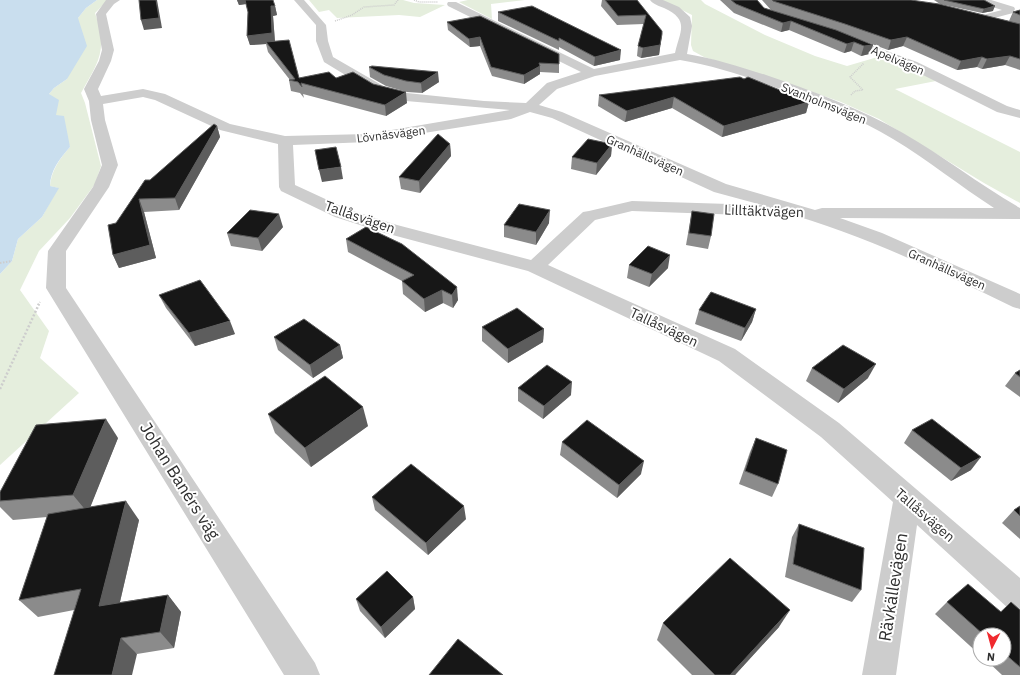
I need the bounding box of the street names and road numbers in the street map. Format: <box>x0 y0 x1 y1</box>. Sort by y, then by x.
street label: Apelvägen <box>869 42 927 78</box>
street label: Svanholmsvägen <box>779 79 869 127</box>
street label: Lövnäsvägen <box>356 122 426 146</box>
street label: Granhällsvägen <box>604 131 686 179</box>
street label: Tallåsvägen <box>322 197 398 237</box>
street label: Lilltäktvägen <box>724 201 804 221</box>
street label: Granhällsvägen <box>906 245 988 293</box>
street label: Tallåsvägen <box>627 303 701 351</box>
street label: Johan Banérs väg <box>135 418 225 544</box>
street label: Tallåsvägen <box>891 484 959 546</box>
street label: Rävkällevägen <box>874 531 912 643</box>

